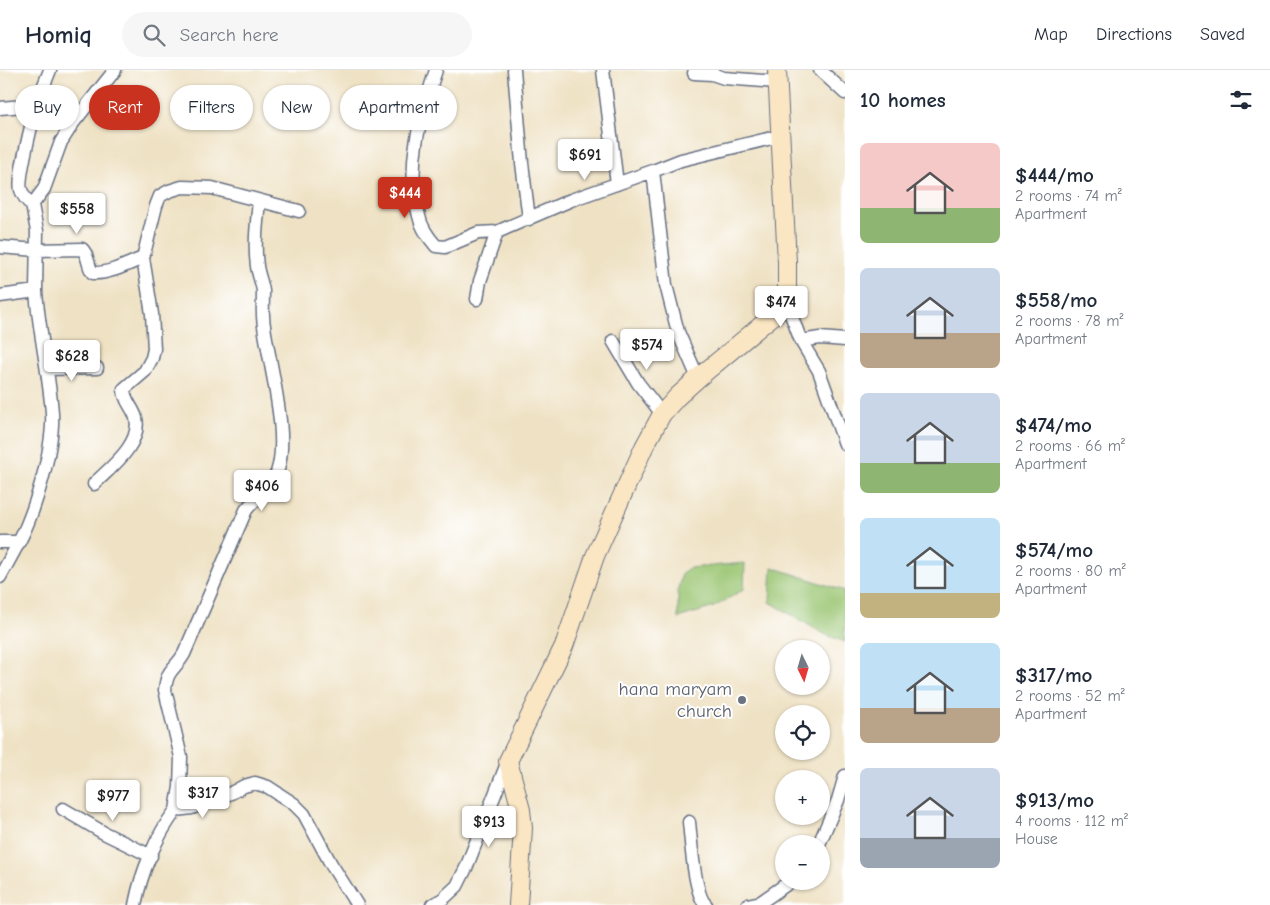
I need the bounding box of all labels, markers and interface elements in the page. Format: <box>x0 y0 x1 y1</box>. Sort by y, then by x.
search box <box>122 12 472 57</box>
text: Homiq <box>25 21 92 49</box>
icon: search <box>140 21 168 49</box>
text: Search here <box>180 24 279 46</box>
text: Map <box>1034 24 1068 45</box>
text: Directions <box>1096 24 1172 45</box>
text: Saved <box>1200 24 1245 45</box>
chip: Buy <box>15 85 79 130</box>
chip: Rent <box>89 85 160 130</box>
chip: Filters <box>170 85 253 130</box>
chip: New <box>263 85 330 130</box>
chip: Apartment <box>340 85 457 130</box>
icon: filters <box>1227 86 1255 114</box>
text: 10 homes <box>860 88 946 112</box>
pin: $691 <box>555 138 615 181</box>
text: $691 <box>569 146 601 164</box>
icon: home <box>900 163 960 223</box>
text: $444/mo <box>1015 163 1094 187</box>
pin: $444 <box>375 176 435 219</box>
text: $444 <box>389 184 421 202</box>
text: 2 rooms · 74 m² <box>1015 187 1122 205</box>
pin: $558 <box>47 192 107 235</box>
text: $558 <box>60 200 94 218</box>
text: Apartment <box>1015 205 1087 223</box>
pin: $474 <box>751 286 811 328</box>
icon: home <box>900 288 960 348</box>
text: $558/mo <box>1015 288 1097 312</box>
text: $474 <box>766 293 796 311</box>
text: 2 rooms · 78 m² <box>1015 312 1123 330</box>
pin: $574 <box>617 328 677 371</box>
text: Apartment <box>1015 330 1087 348</box>
text: $574 <box>631 336 663 354</box>
pin: $628 <box>42 340 102 382</box>
text: $628 <box>55 347 89 365</box>
icon: home <box>900 413 960 473</box>
text: $474/mo <box>1015 413 1092 437</box>
text: 2 rooms · 66 m² <box>1015 437 1125 455</box>
text: Apartment <box>1015 455 1087 473</box>
pin: $406 <box>232 470 292 512</box>
text: $406 <box>245 477 279 495</box>
icon: home <box>900 538 960 598</box>
text: $574/mo <box>1015 538 1093 562</box>
text: 2 rooms · 80 m² <box>1015 562 1126 580</box>
text: Apartment <box>1015 580 1087 598</box>
north arrow <box>775 640 830 695</box>
map controls <box>775 640 830 890</box>
icon: home <box>900 663 960 723</box>
text: $317/mo <box>1015 663 1092 687</box>
place label: hana maryam church <box>619 678 732 722</box>
text: 2 rooms · 52 m² <box>1015 687 1125 705</box>
marker: hana maryam church <box>736 694 748 706</box>
button: locate <box>775 705 830 760</box>
text: Apartment <box>1015 705 1087 723</box>
button: + <box>775 770 830 825</box>
pin: $317 <box>173 776 233 819</box>
pin: $977 <box>83 780 143 822</box>
text: $317 <box>187 784 219 802</box>
text: $977 <box>97 787 129 805</box>
icon: home <box>900 788 960 848</box>
text: $913/mo <box>1015 788 1094 812</box>
pin: $913 <box>459 806 519 848</box>
text: 4 rooms · 112 m² <box>1015 812 1128 830</box>
text: $913 <box>473 813 505 831</box>
text: House <box>1015 830 1058 848</box>
button: − <box>775 835 830 890</box>

